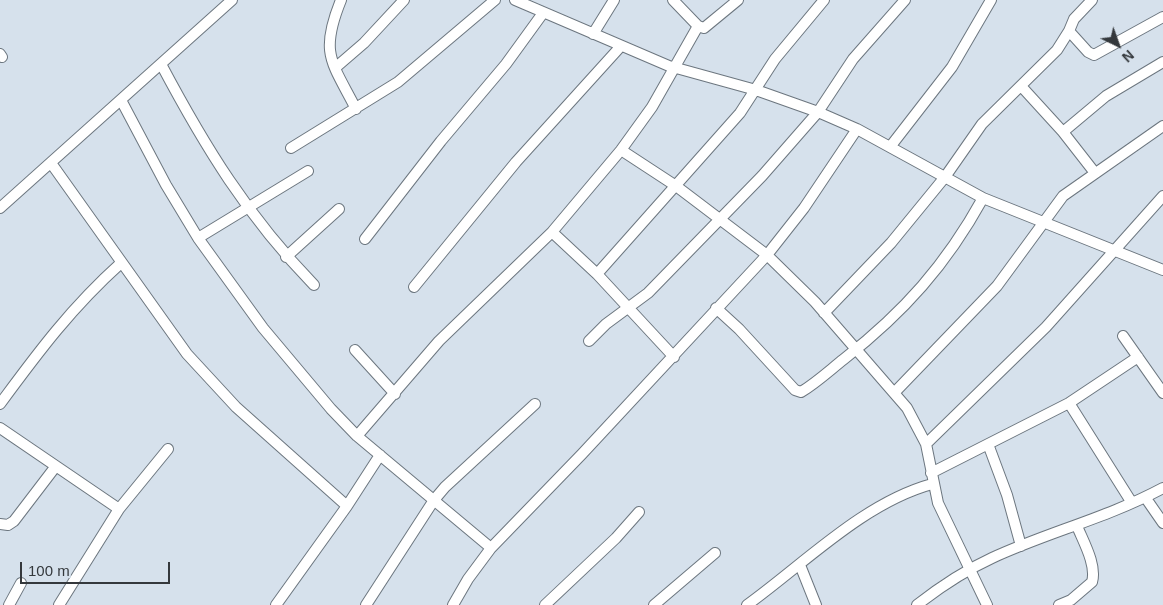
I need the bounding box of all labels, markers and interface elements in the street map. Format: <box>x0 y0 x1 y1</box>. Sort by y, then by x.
north arrow <box>1093 20 1143 70</box>
text: N <box>1119 47 1137 65</box>
scale bar <box>22 552 172 584</box>
text: 100 m <box>28 562 70 579</box>

